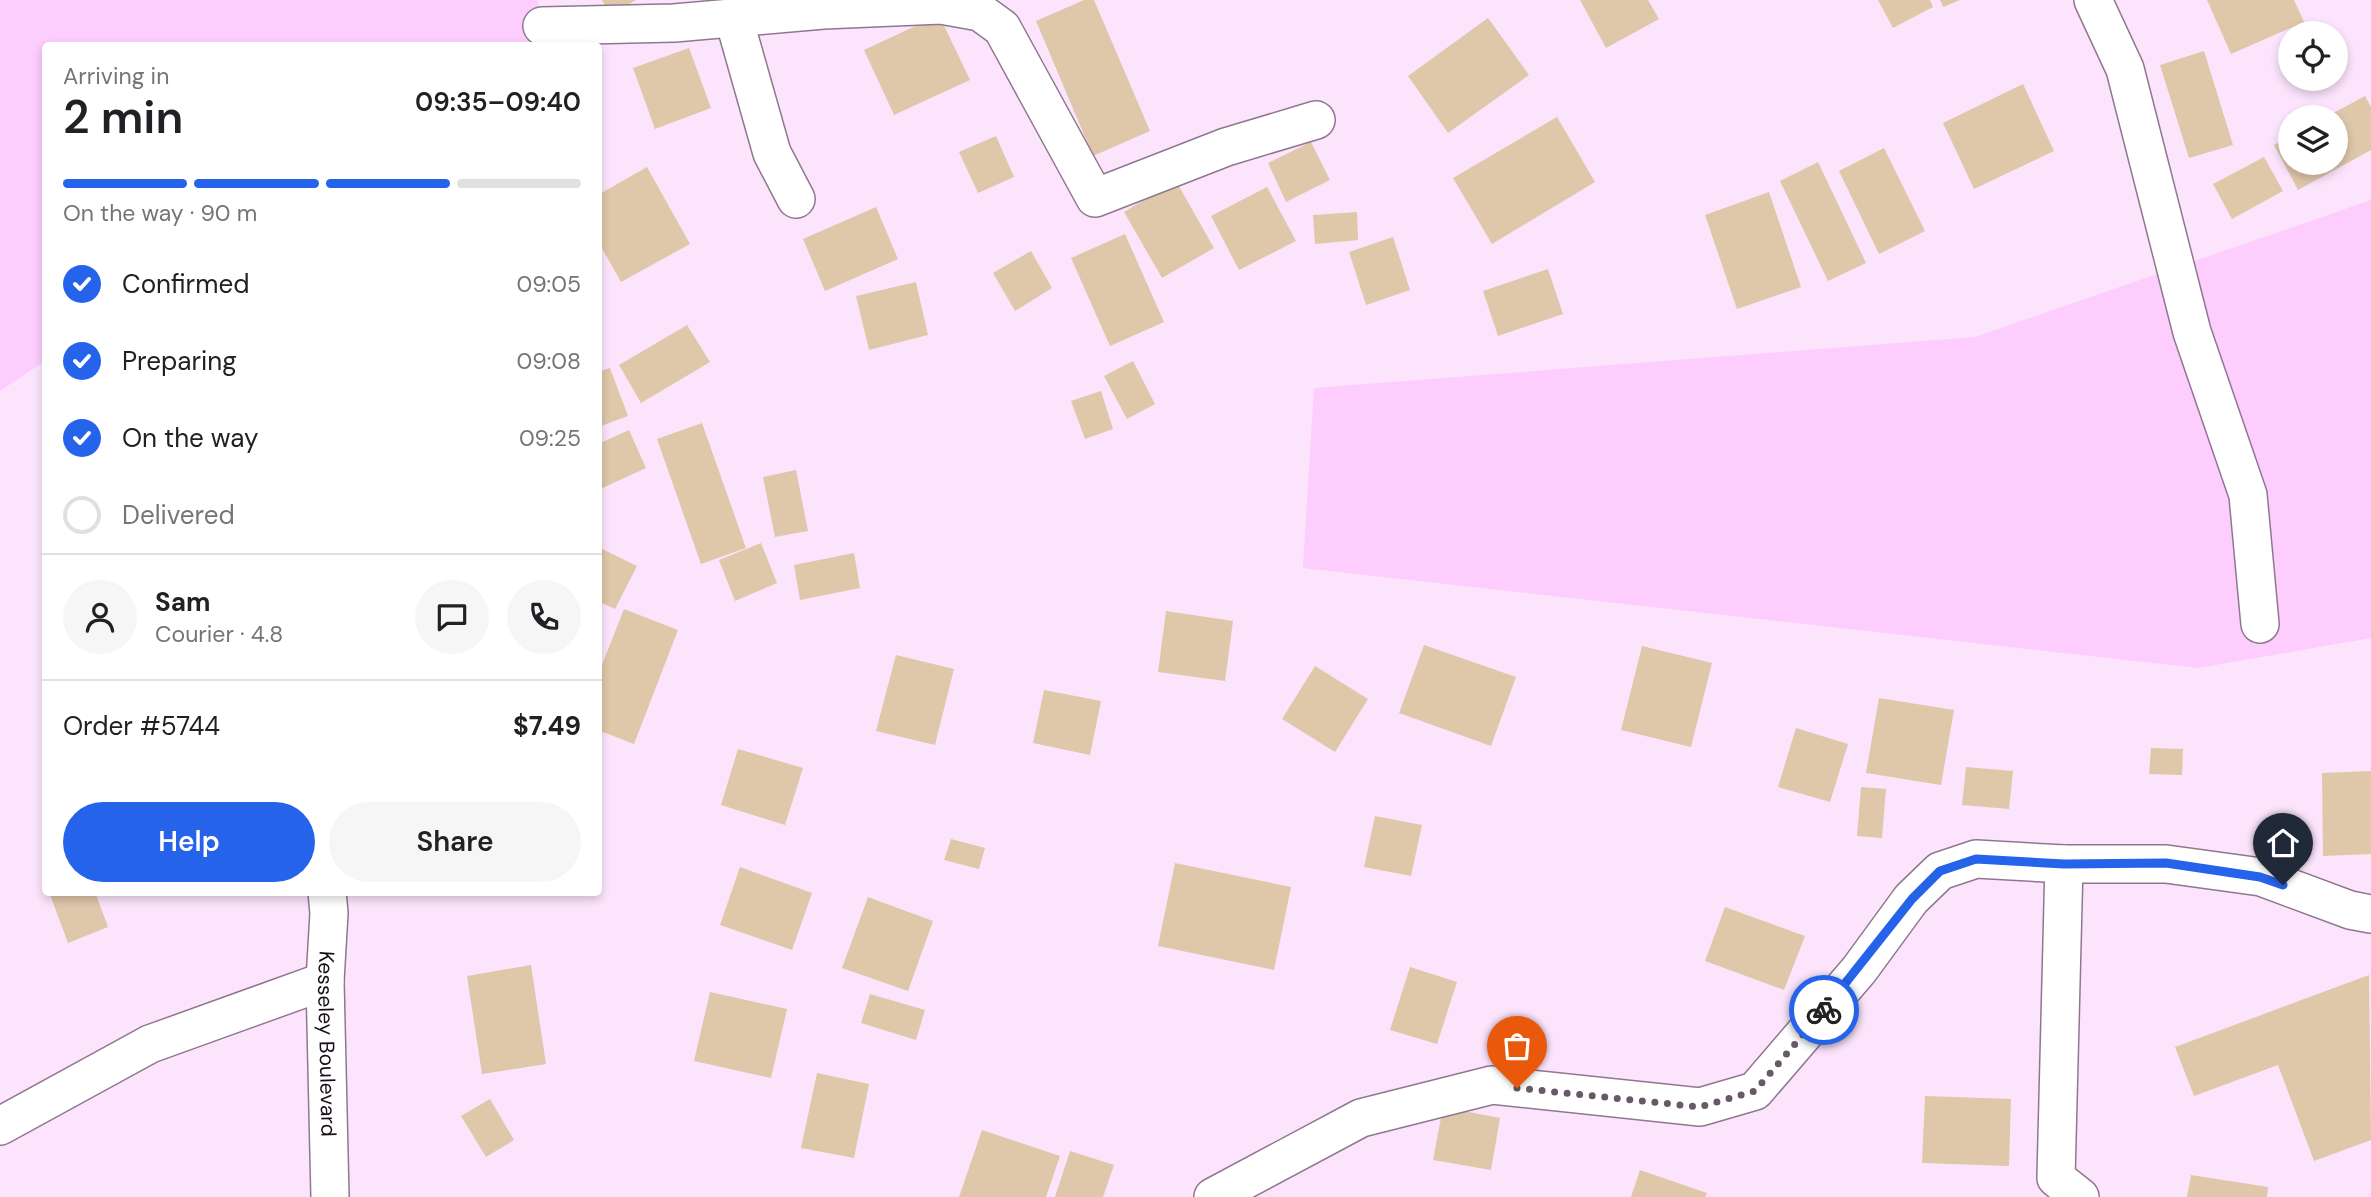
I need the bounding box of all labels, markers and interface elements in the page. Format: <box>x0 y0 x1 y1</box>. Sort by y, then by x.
map controls <box>2278 21 2348 175</box>
button: locate <box>2278 21 2348 91</box>
text: Arriving in <box>63 61 169 91</box>
text: 09:35–09:40 <box>415 85 581 119</box>
text: 2 min <box>63 87 183 147</box>
button: layers <box>2278 105 2348 175</box>
text: On the way · 90 m <box>63 198 257 228</box>
icon: check <box>63 265 101 303</box>
text: Confirmed <box>122 267 249 301</box>
text: 09:05 <box>516 269 581 299</box>
icon: check <box>63 342 101 380</box>
text: Preparing <box>122 344 237 378</box>
text: 09:08 <box>516 346 581 376</box>
icon: check <box>63 419 101 457</box>
text: On the way <box>122 421 258 455</box>
text: 09:25 <box>519 423 581 453</box>
text: Delivered <box>122 498 235 532</box>
button: person <box>63 580 137 654</box>
button: chat <box>415 580 489 654</box>
button: phone <box>507 580 581 654</box>
text: Sam <box>155 585 210 619</box>
text: Courier · 4.8 <box>155 619 283 649</box>
text: Order #5744 <box>63 709 220 743</box>
text: $7.49 <box>513 709 581 743</box>
button: Help <box>63 802 315 882</box>
button: Share <box>329 802 581 882</box>
pin <box>2253 813 2313 885</box>
icon: home <box>2264 824 2302 862</box>
street label: Kesseley Boulevard <box>311 950 343 1137</box>
courier <box>1789 975 1859 1045</box>
icon: bike <box>1805 991 1843 1029</box>
pin <box>1487 1016 1547 1088</box>
icon: bag <box>1498 1027 1536 1065</box>

